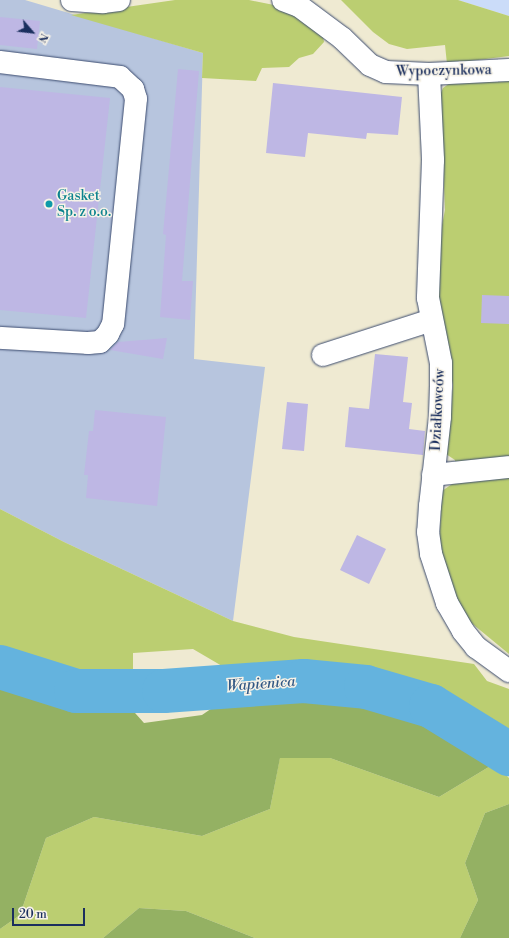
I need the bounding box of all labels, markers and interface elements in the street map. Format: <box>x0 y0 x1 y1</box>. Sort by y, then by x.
north arrow <box>12 12 52 52</box>
text: N <box>34 30 51 45</box>
street label: Wypoczynkowa <box>396 62 492 80</box>
place label: Gasket Sp. z o.o. <box>57 188 111 220</box>
marker: Gasket Sp. z o.o. <box>44 199 54 209</box>
street label: Działkowców <box>427 369 449 451</box>
water label: Wapienica <box>226 673 296 695</box>
scale bar <box>14 900 87 926</box>
text: 20 m <box>19 907 47 922</box>

